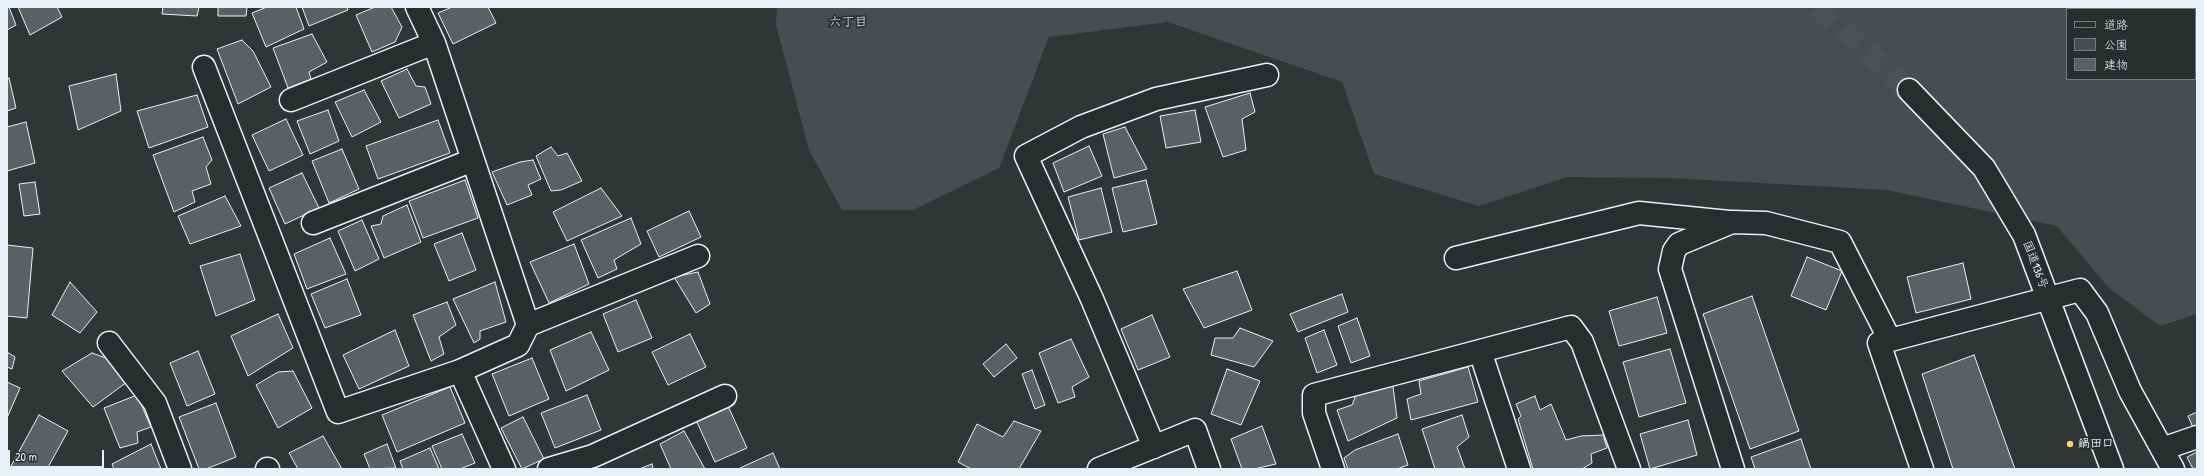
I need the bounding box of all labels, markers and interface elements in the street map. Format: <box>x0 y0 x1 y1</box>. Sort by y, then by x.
legend <box>2066 8 2196 80</box>
district label: 六丁目 <box>829 15 867 31</box>
text: 道路 <box>2104 16 2128 33</box>
text: 公園 <box>2104 36 2128 53</box>
text: 建物 <box>2104 56 2128 73</box>
street label: 国道136号 <box>2019 239 2051 291</box>
place label: 鍋田口 <box>2078 437 2114 451</box>
marker: 鍋田口 <box>2065 439 2075 449</box>
scale bar <box>10 442 106 468</box>
text: 20 m <box>15 448 37 465</box>

